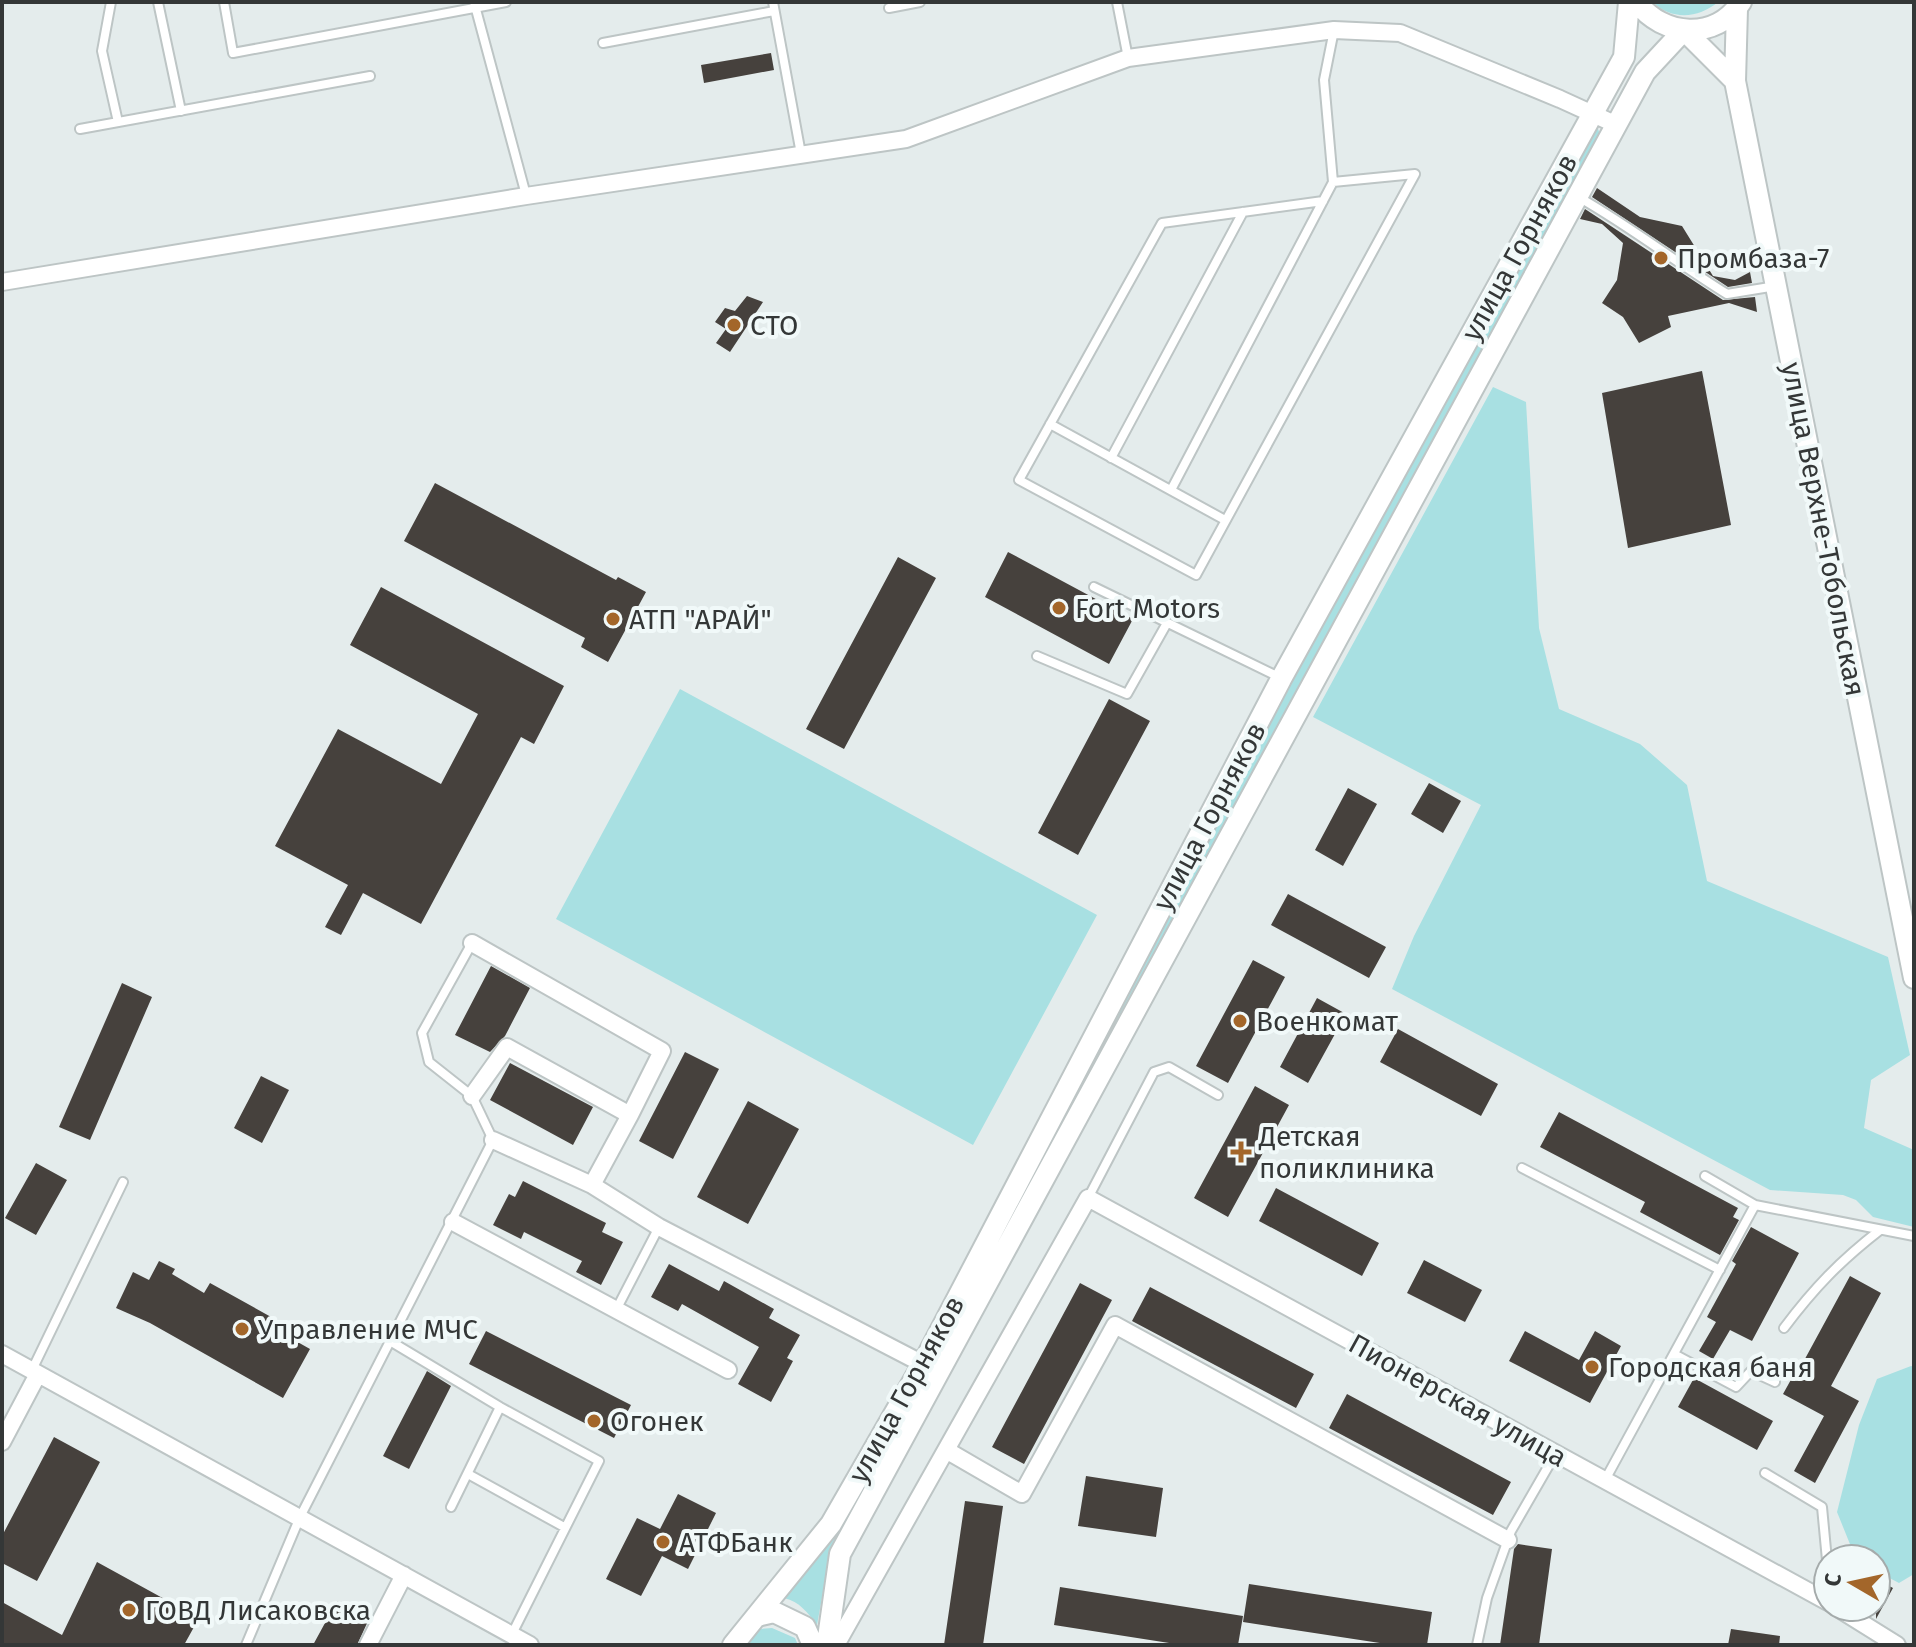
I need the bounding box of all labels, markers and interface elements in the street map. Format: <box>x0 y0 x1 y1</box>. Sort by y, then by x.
street label: улица Горняков <box>1455 148 1584 346</box>
place label: Промбаза-7 <box>1677 242 1830 275</box>
marker: Промбаза-7 <box>1652 249 1670 267</box>
place label: СТО <box>750 309 798 342</box>
marker: СТО <box>725 316 743 334</box>
street label: улица Верхне-Тобольская <box>1775 359 1872 699</box>
place label: Fort Motors <box>1075 592 1220 625</box>
marker: Fort Motors <box>1050 599 1068 617</box>
place label: АТП "АРАЙ" <box>629 603 772 636</box>
marker: АТП "АРАЙ" <box>604 610 622 628</box>
street label: улица Горняков <box>1146 717 1273 916</box>
place label: Военкомат <box>1256 1005 1398 1038</box>
marker: Военкомат <box>1231 1012 1249 1030</box>
place label: Детская поликлиника <box>1258 1120 1435 1185</box>
marker: Детская поликлиника <box>1230 1141 1252 1163</box>
street label: улица Горняков <box>842 1290 971 1488</box>
place label: Управление МЧС <box>258 1313 478 1346</box>
marker: Управление МЧС <box>233 1320 251 1338</box>
street label: Пионерская улица <box>1343 1327 1573 1474</box>
place label: Городская баня <box>1608 1351 1813 1384</box>
marker: Городская баня <box>1583 1358 1601 1376</box>
place label: Огонек <box>610 1405 704 1438</box>
marker: Огонек <box>585 1412 603 1430</box>
place label: АТФБанк <box>679 1526 793 1559</box>
marker: АТФБанк <box>654 1533 672 1551</box>
north arrow <box>1812 1543 1892 1623</box>
text: С <box>1818 1571 1847 1588</box>
place label: ГОВД Лисаковска <box>145 1594 371 1627</box>
marker: ГОВД Лисаковска <box>120 1601 138 1619</box>

